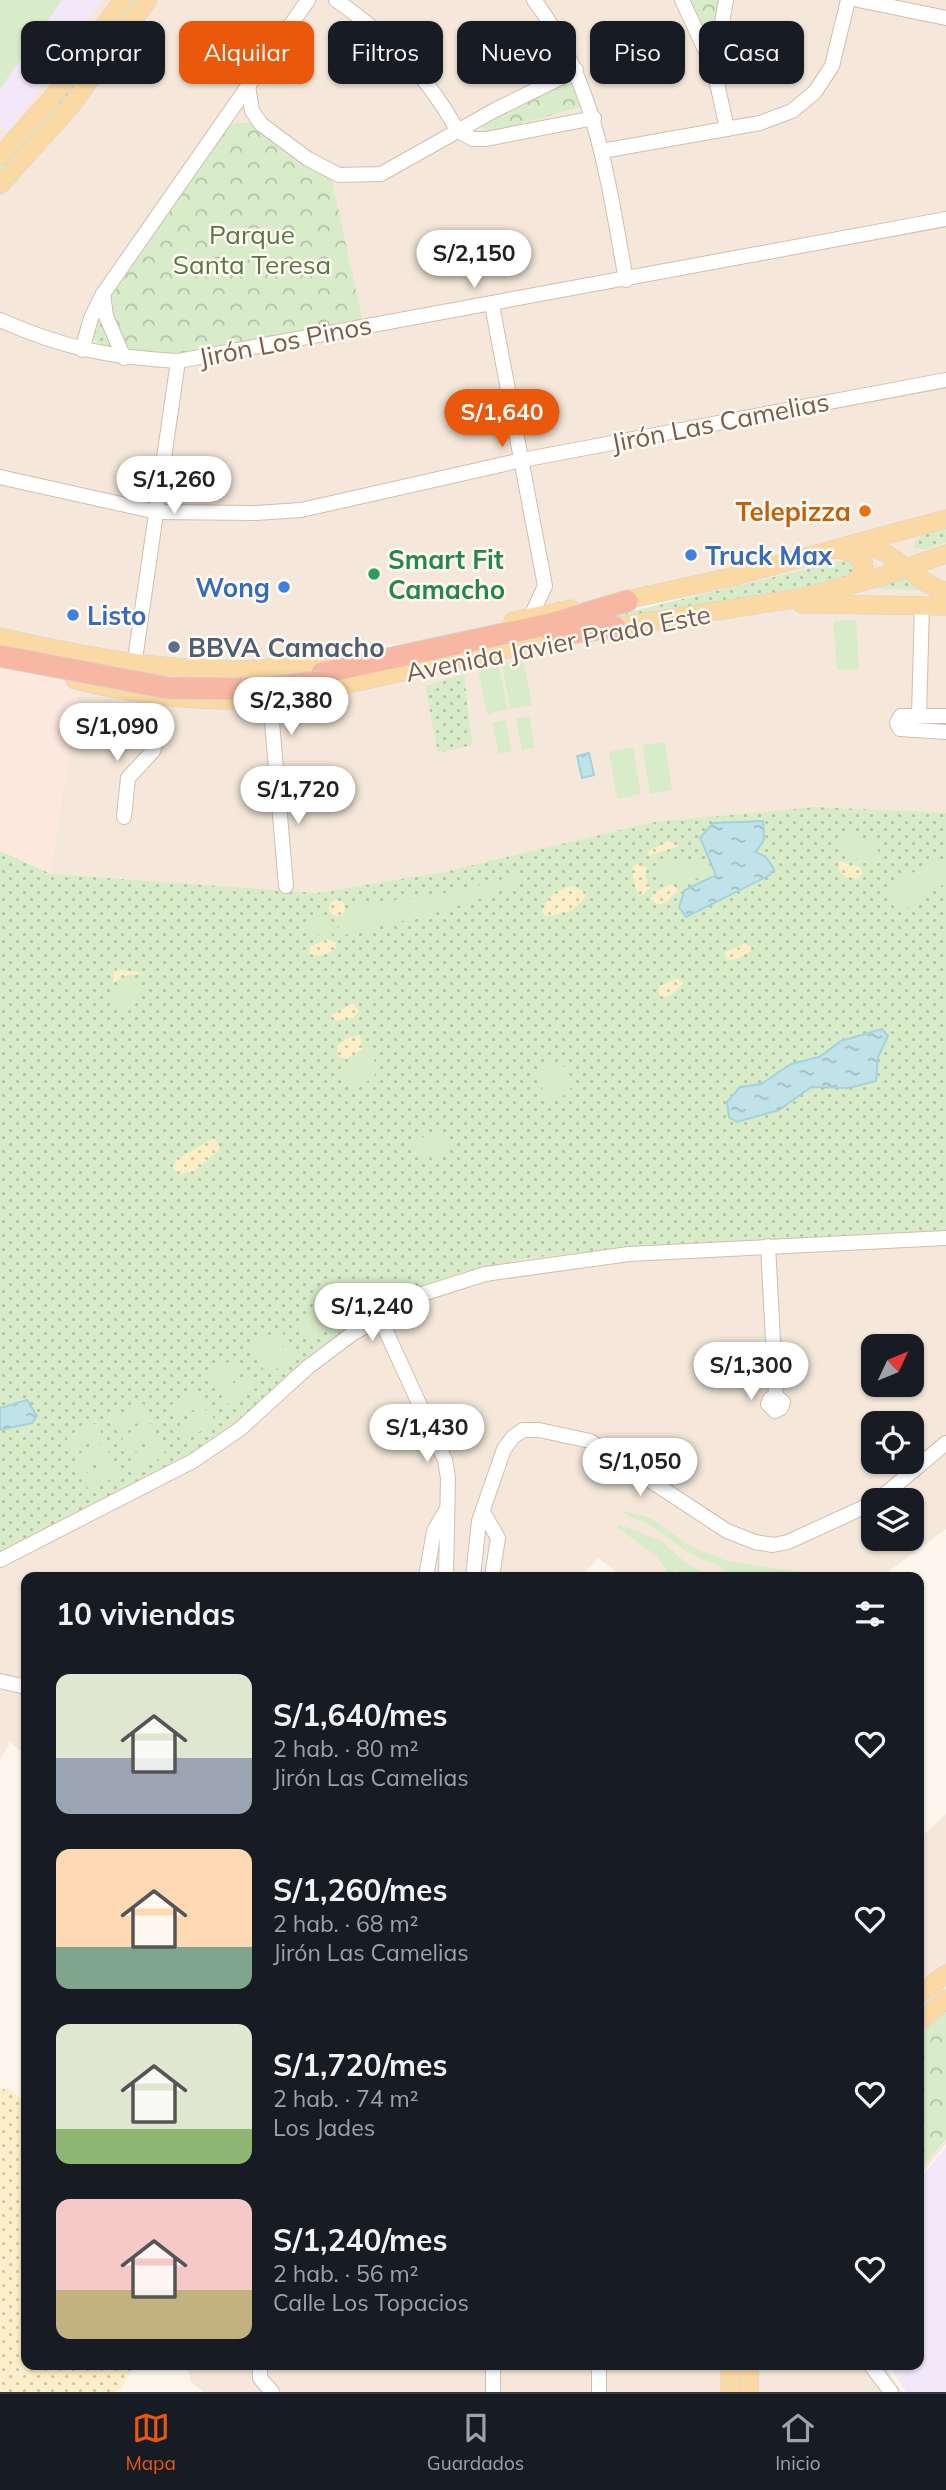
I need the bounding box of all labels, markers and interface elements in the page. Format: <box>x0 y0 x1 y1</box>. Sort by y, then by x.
chip: Comprar <box>21 21 165 84</box>
chip: Alquilar <box>179 21 314 84</box>
chip: Filtros <box>328 21 443 84</box>
chip: Nuevo <box>457 21 576 84</box>
chip: Piso <box>590 21 685 84</box>
chip: Casa <box>699 21 804 84</box>
park label: Parque Santa Teresa <box>173 218 331 281</box>
pin: S/2,150 <box>409 230 539 290</box>
text: S/2,150 <box>432 238 516 267</box>
street label: Jirón Los Pinos <box>196 308 374 374</box>
street label: Jirón Las Camelias <box>608 385 832 459</box>
pin: S/1,640 <box>437 390 567 449</box>
text: S/1,640 <box>460 397 544 426</box>
pin: S/1,260 <box>109 456 239 516</box>
text: S/1,260 <box>132 464 216 493</box>
place label: Telepizza <box>735 495 851 528</box>
marker: Telepizza <box>857 503 873 519</box>
place label: Truck Max <box>705 539 833 572</box>
place label: Smart Fit Camacho <box>388 543 505 606</box>
marker: Truck Max <box>683 547 699 563</box>
marker: Smart Fit Camacho <box>366 566 382 582</box>
place label: Wong <box>195 571 270 604</box>
marker: Wong <box>276 579 292 595</box>
street label: Avenida Javier Prado Este <box>403 597 713 689</box>
place label: Listo <box>87 599 146 632</box>
marker: Listo <box>65 607 81 623</box>
place label: BBVA Camacho <box>188 631 385 664</box>
marker: BBVA Camacho <box>166 639 182 655</box>
pin: S/2,380 <box>226 678 356 737</box>
text: S/2,380 <box>249 685 333 714</box>
pin: S/1,090 <box>52 704 182 763</box>
text: S/1,090 <box>75 711 159 740</box>
pin: S/1,720 <box>233 766 363 826</box>
text: S/1,720 <box>256 774 340 803</box>
pin: S/1,240 <box>307 1284 437 1343</box>
text: S/1,240 <box>330 1291 414 1320</box>
north arrow <box>861 1334 924 1396</box>
map controls <box>861 1334 924 1551</box>
pin: S/1,300 <box>686 1342 816 1402</box>
text: S/1,300 <box>709 1350 793 1379</box>
pin: S/1,430 <box>362 1404 492 1464</box>
button: locate <box>861 1411 924 1474</box>
text: S/1,430 <box>385 1412 469 1441</box>
pin: S/1,050 <box>575 1438 705 1498</box>
text: S/1,050 <box>598 1446 682 1475</box>
button: layers <box>861 1488 924 1551</box>
text: 10 viviendas <box>56 1595 235 1633</box>
icon: filters <box>851 1595 889 1633</box>
text: S/1,640/mes <box>273 1696 448 1734</box>
icon: home <box>112 1702 196 1786</box>
icon: heart <box>851 1725 889 1763</box>
text: 2 hab. · 80 m² <box>273 1734 418 1763</box>
text: Jirón Las Camelias <box>273 1763 469 1792</box>
text: S/1,260/mes <box>273 1871 448 1909</box>
icon: home <box>112 1877 196 1961</box>
icon: heart <box>851 1900 889 1938</box>
text: 2 hab. · 68 m² <box>273 1909 418 1938</box>
text: Jirón Las Camelias <box>273 1938 469 1967</box>
text: S/1,720/mes <box>273 2046 448 2084</box>
icon: home <box>112 2052 196 2136</box>
icon: heart <box>851 2075 889 2113</box>
text: 2 hab. · 74 m² <box>273 2084 418 2113</box>
text: Los Jades <box>273 2113 375 2142</box>
text: S/1,240/mes <box>273 2221 448 2259</box>
icon: home <box>112 2227 196 2311</box>
icon: heart <box>851 2250 889 2288</box>
text: 2 hab. · 56 m² <box>273 2259 418 2288</box>
text: Calle Los Topacios <box>273 2288 469 2317</box>
tab: Mapa <box>125 2409 176 2475</box>
tab: Guardados <box>427 2409 524 2475</box>
tab: Inicio <box>775 2409 821 2475</box>

